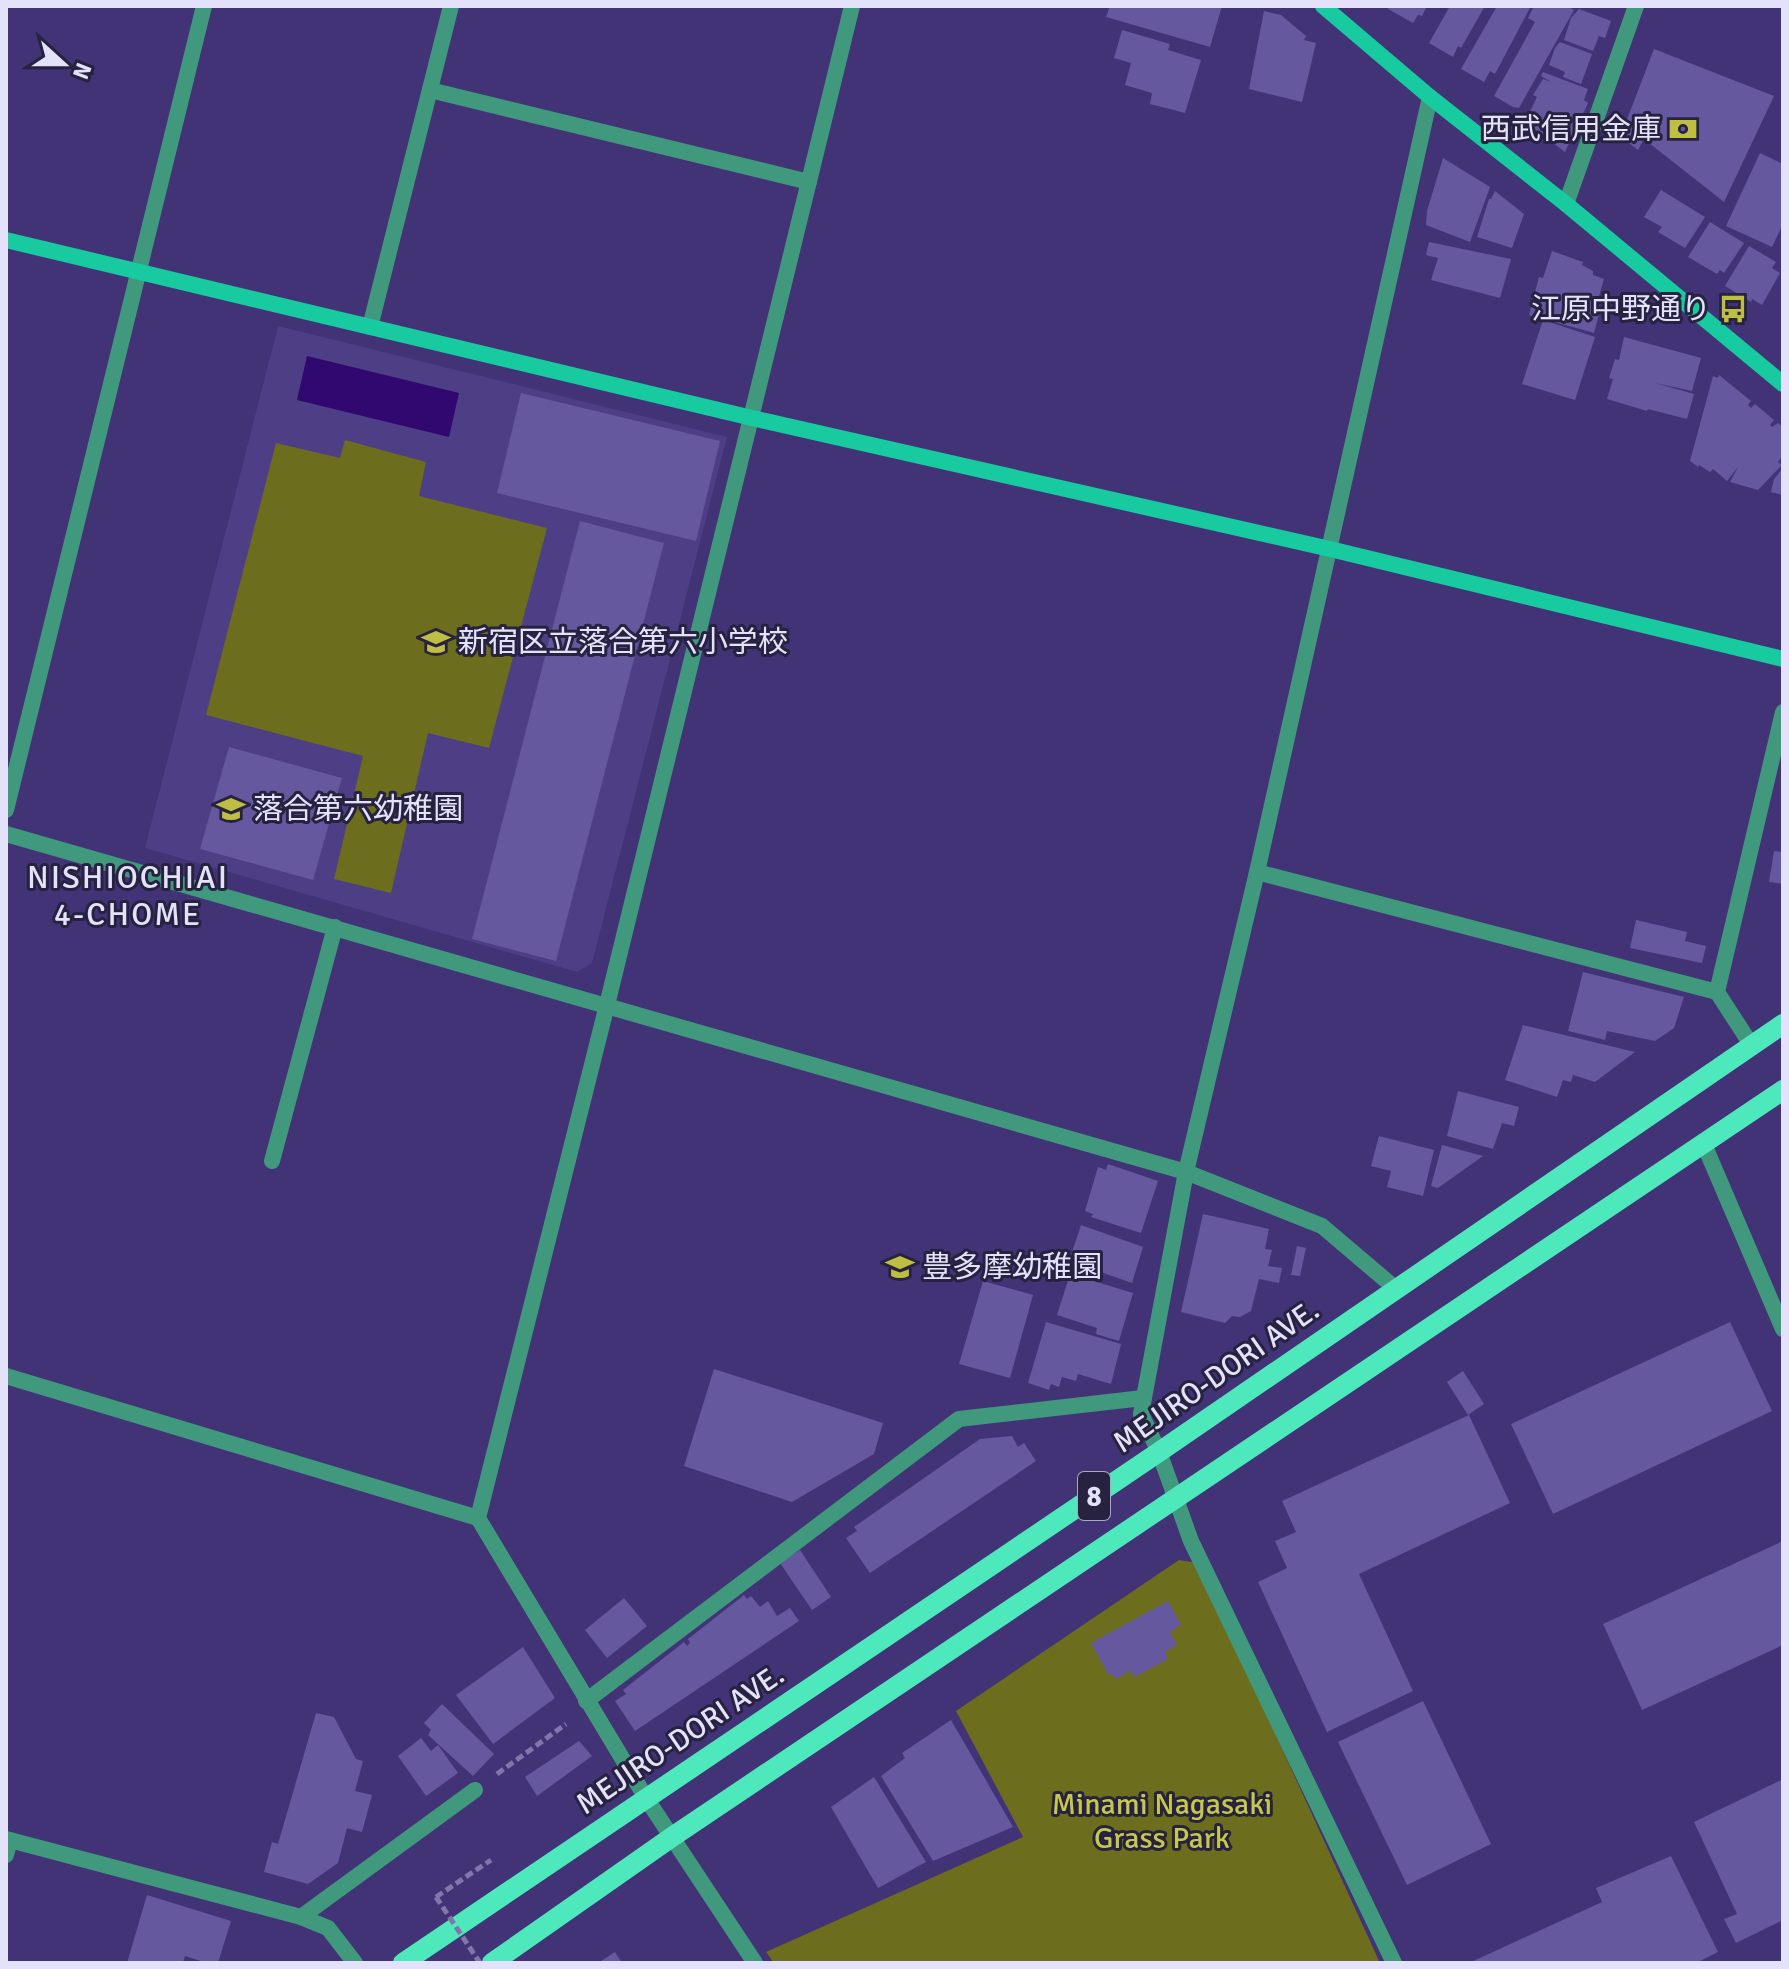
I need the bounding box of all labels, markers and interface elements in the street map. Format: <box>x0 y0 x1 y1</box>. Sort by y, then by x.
north arrow <box>24 24 104 104</box>
text: N <box>67 59 98 83</box>
place label: 西武信用金庫 <box>1481 111 1661 148</box>
bank icon: 西武信用金庫 <box>1668 114 1698 144</box>
place label: 江原中野通り <box>1531 291 1711 328</box>
bus stop icon: 江原中野通り <box>1718 294 1748 324</box>
place label: 新宿区立落合第六小学校 <box>458 624 788 661</box>
school or university icon: 新宿区立落合第六小学校 <box>421 627 451 657</box>
place label: 落合第六幼稚園 <box>253 791 463 828</box>
school or university icon: 落合第六幼稚園 <box>216 794 246 824</box>
district label: NISHIOCHIAI 4-CHOME <box>27 858 229 934</box>
place label: 豊多摩幼稚園 <box>922 1249 1102 1286</box>
school or university icon: 豊多摩幼稚園 <box>885 1252 915 1282</box>
street label: MEJIRO-DORI AVE. <box>1106 1292 1326 1461</box>
road number: 8 <box>1078 1472 1110 1520</box>
street label: MEJIRO-DORI AVE. <box>569 1656 791 1823</box>
park label: Minami Nagasaki Grass Park <box>1052 1786 1272 1857</box>

